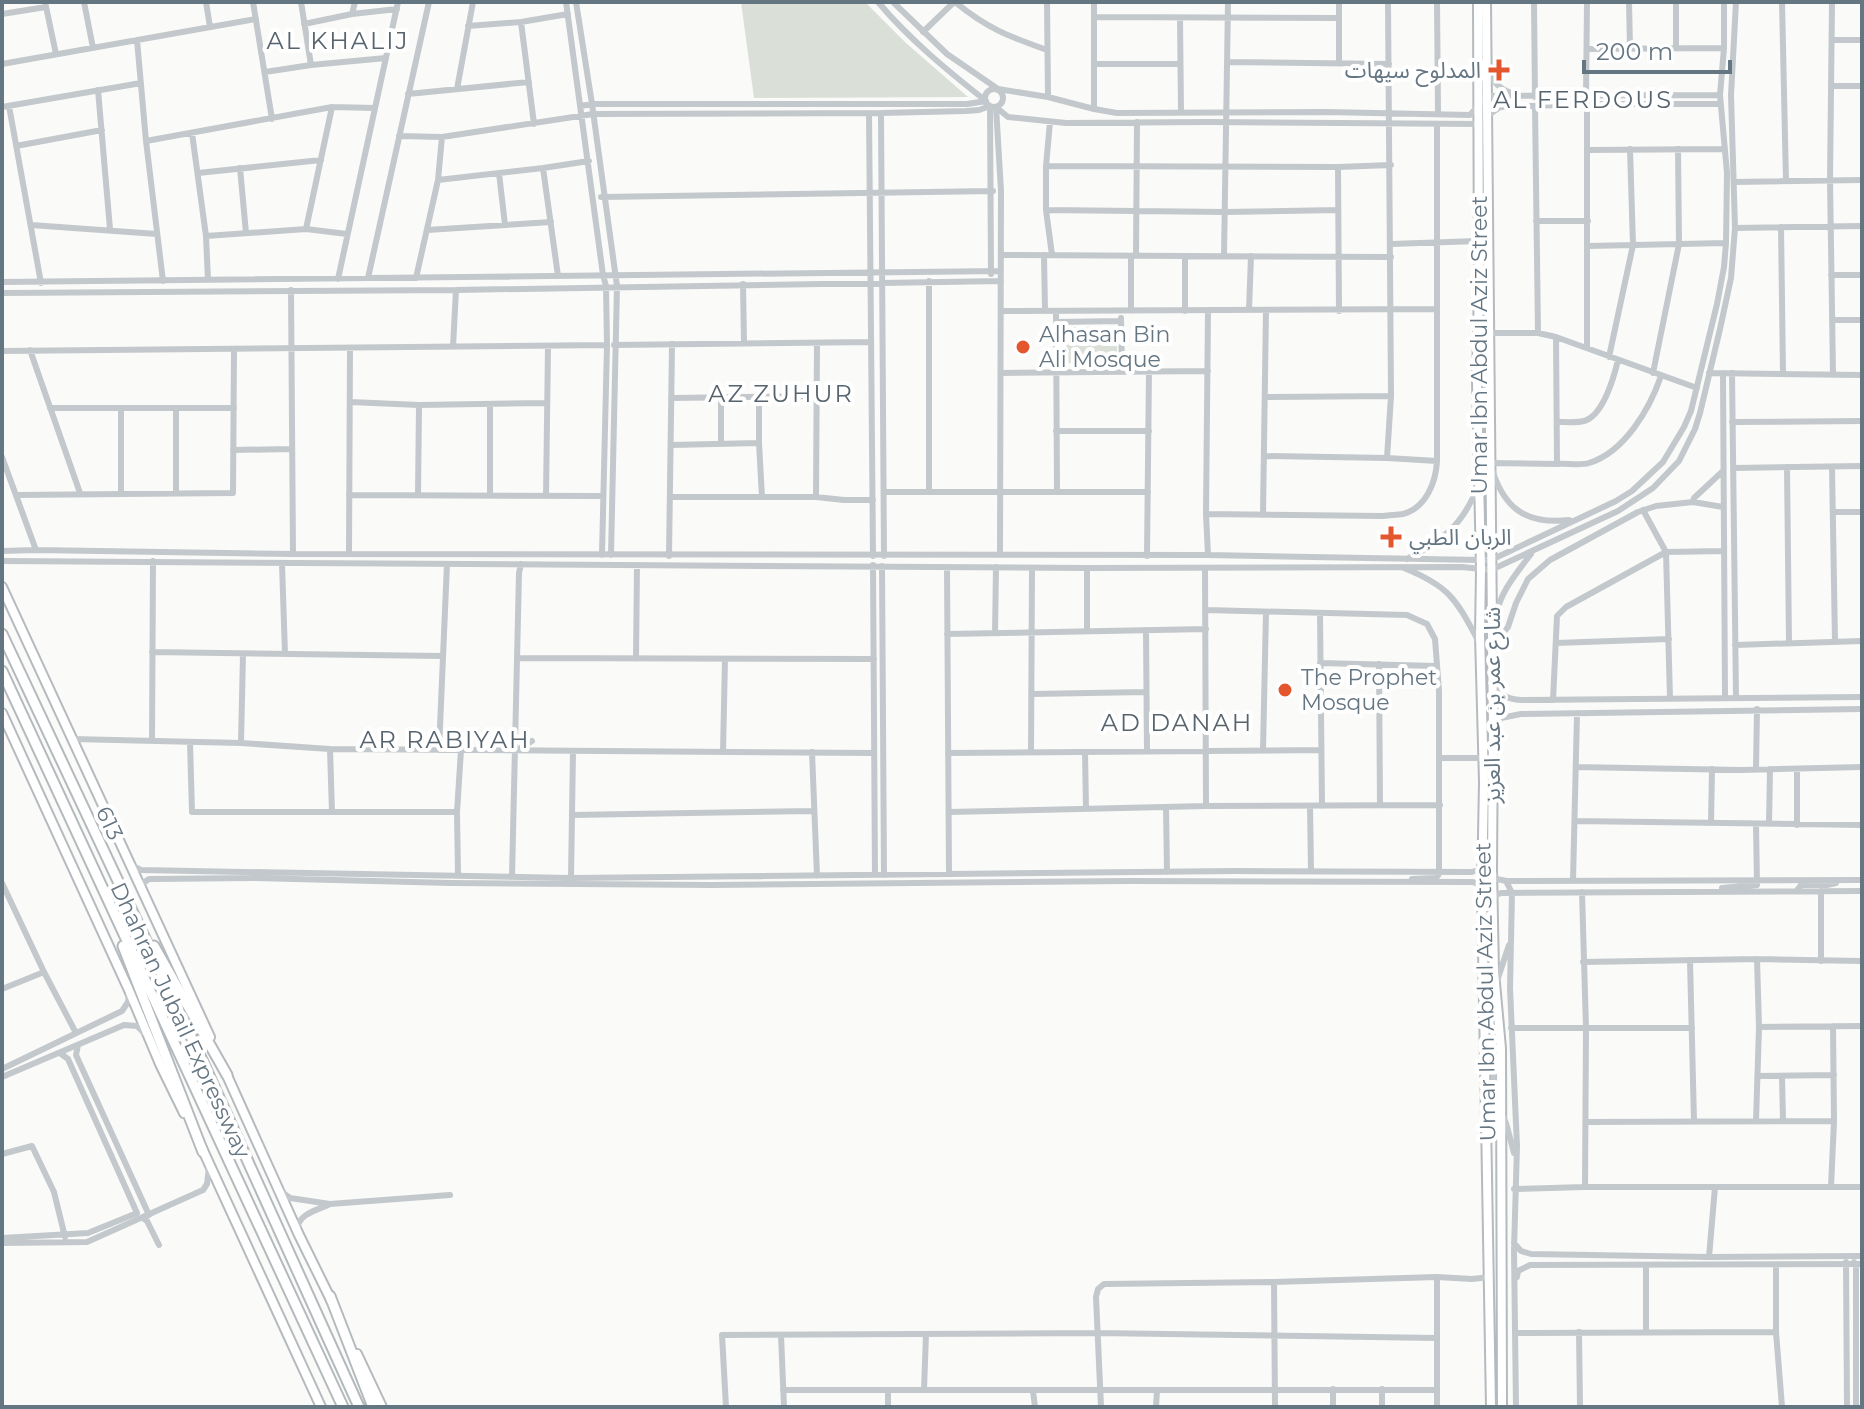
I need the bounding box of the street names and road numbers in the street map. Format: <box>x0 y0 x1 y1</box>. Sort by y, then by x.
street label: Umar Ibn Abdul Aziz Street <box>1466 195 1493 495</box>
street label: شارع عمر بن عبد العزيز <box>1479 607 1509 804</box>
street label: 613 <box>90 802 129 844</box>
street label: Umar Ibn Abdul Aziz Street <box>1469 842 1502 1142</box>
street label: Dhahran Jubail Expressway <box>105 878 256 1162</box>

